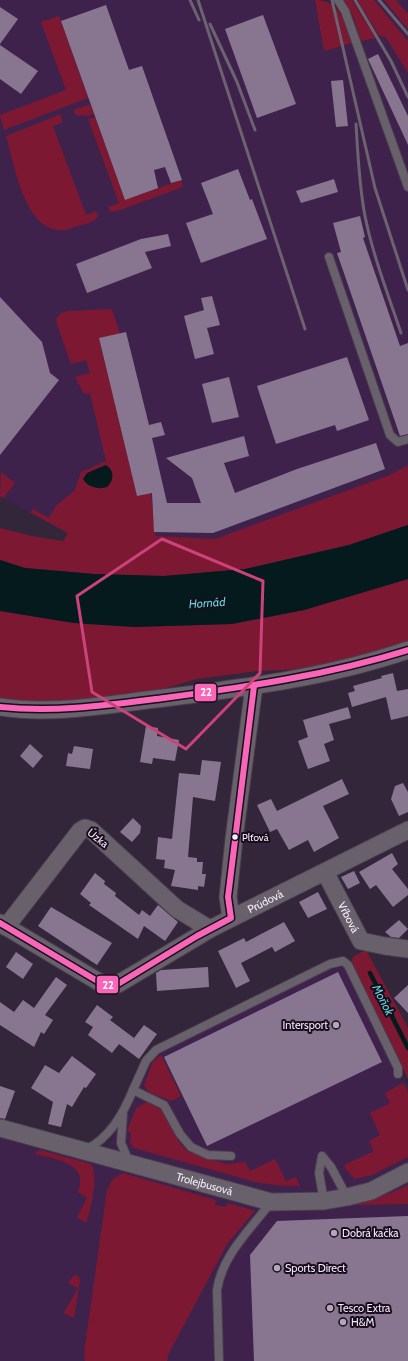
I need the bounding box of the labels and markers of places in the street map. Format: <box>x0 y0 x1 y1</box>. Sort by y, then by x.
place label: Plťová <box>242 831 269 844</box>
marker: Plťová <box>230 832 240 842</box>
place label: Intersport <box>283 1018 328 1032</box>
marker: Intersport <box>331 1020 341 1030</box>
place label: Dobrá kačka <box>342 1226 399 1240</box>
marker: Dobrá kačka <box>329 1228 339 1238</box>
place label: Sports Direct <box>285 1261 346 1275</box>
marker: Sports Direct <box>272 1263 282 1273</box>
place label: Tesco Extra <box>338 1301 391 1315</box>
marker: Tesco Extra <box>325 1303 335 1313</box>
place label: H&M <box>351 1315 374 1329</box>
marker: H&M <box>338 1317 348 1327</box>

